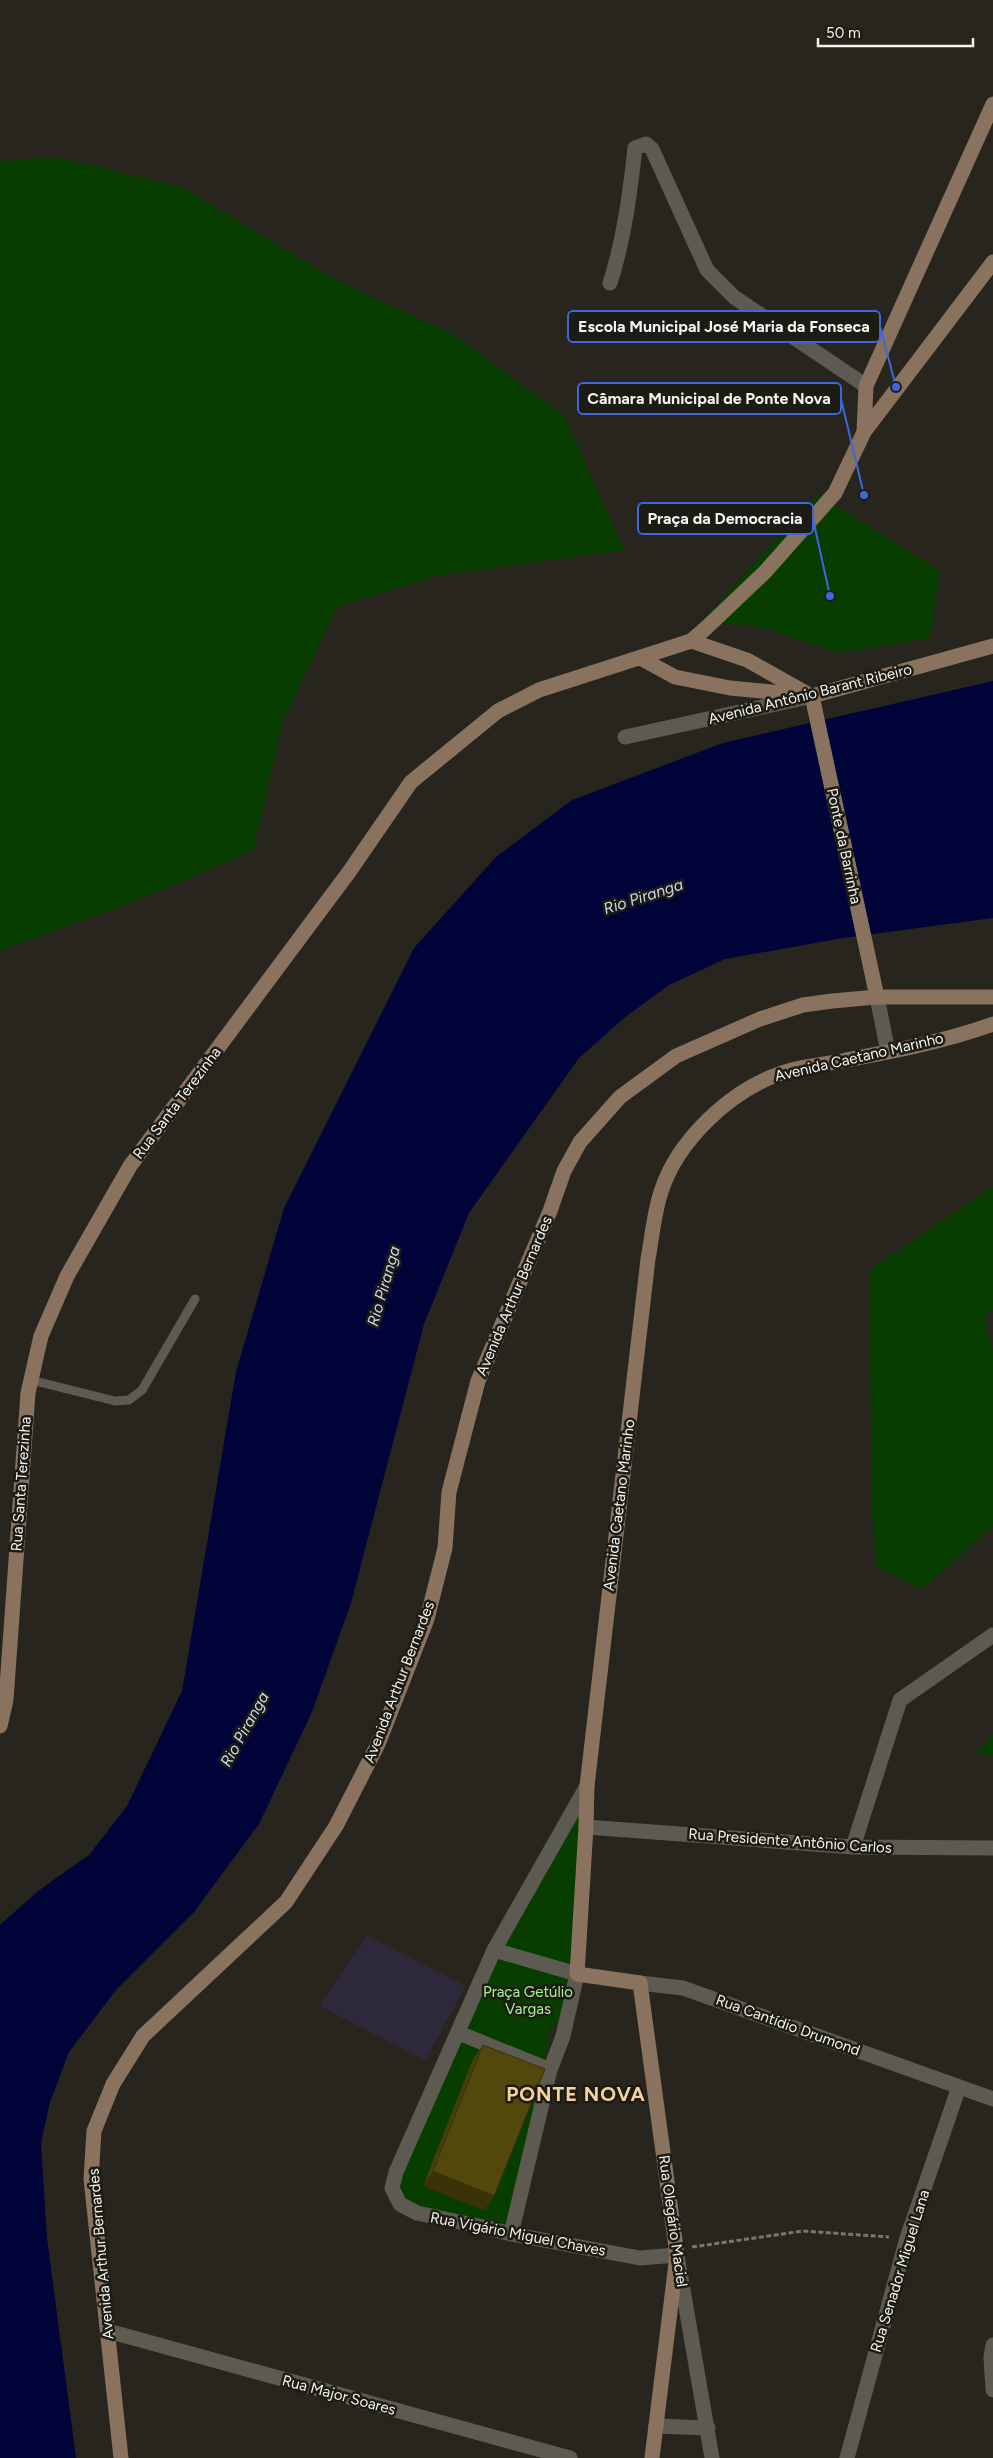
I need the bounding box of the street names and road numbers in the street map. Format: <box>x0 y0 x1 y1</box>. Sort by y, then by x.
street label: Avenida Antônio Barant Ribeiro <box>706 660 914 728</box>
street label: Ponte da Barrinha <box>823 786 865 906</box>
street label: Avenida Caetano Marinho <box>773 1029 946 1085</box>
street label: Rua Santa Terezinha <box>129 1044 225 1162</box>
street label: Avenida Arthur Bernardes <box>472 1213 556 1379</box>
street label: Rua Santa Terezinha <box>7 1416 35 1552</box>
street label: Avenida Caetano Marinho <box>600 1418 639 1592</box>
street label: Avenida Arthur Bernardes <box>360 1599 438 1765</box>
street label: Rua Presidente Antônio Carlos <box>688 1825 892 1857</box>
street label: Rua Cantídio Drumond <box>713 1991 863 2059</box>
street label: Rua Olegário Maciel <box>655 2154 691 2288</box>
street label: Avenida Arthur Bernardes <box>85 2168 117 2340</box>
street label: Rua Senador Miguel Lana <box>867 2188 933 2354</box>
street label: Rua Vigário Miguel Chaves <box>429 2208 607 2260</box>
street label: Rua Major Soares <box>280 2371 398 2419</box>

